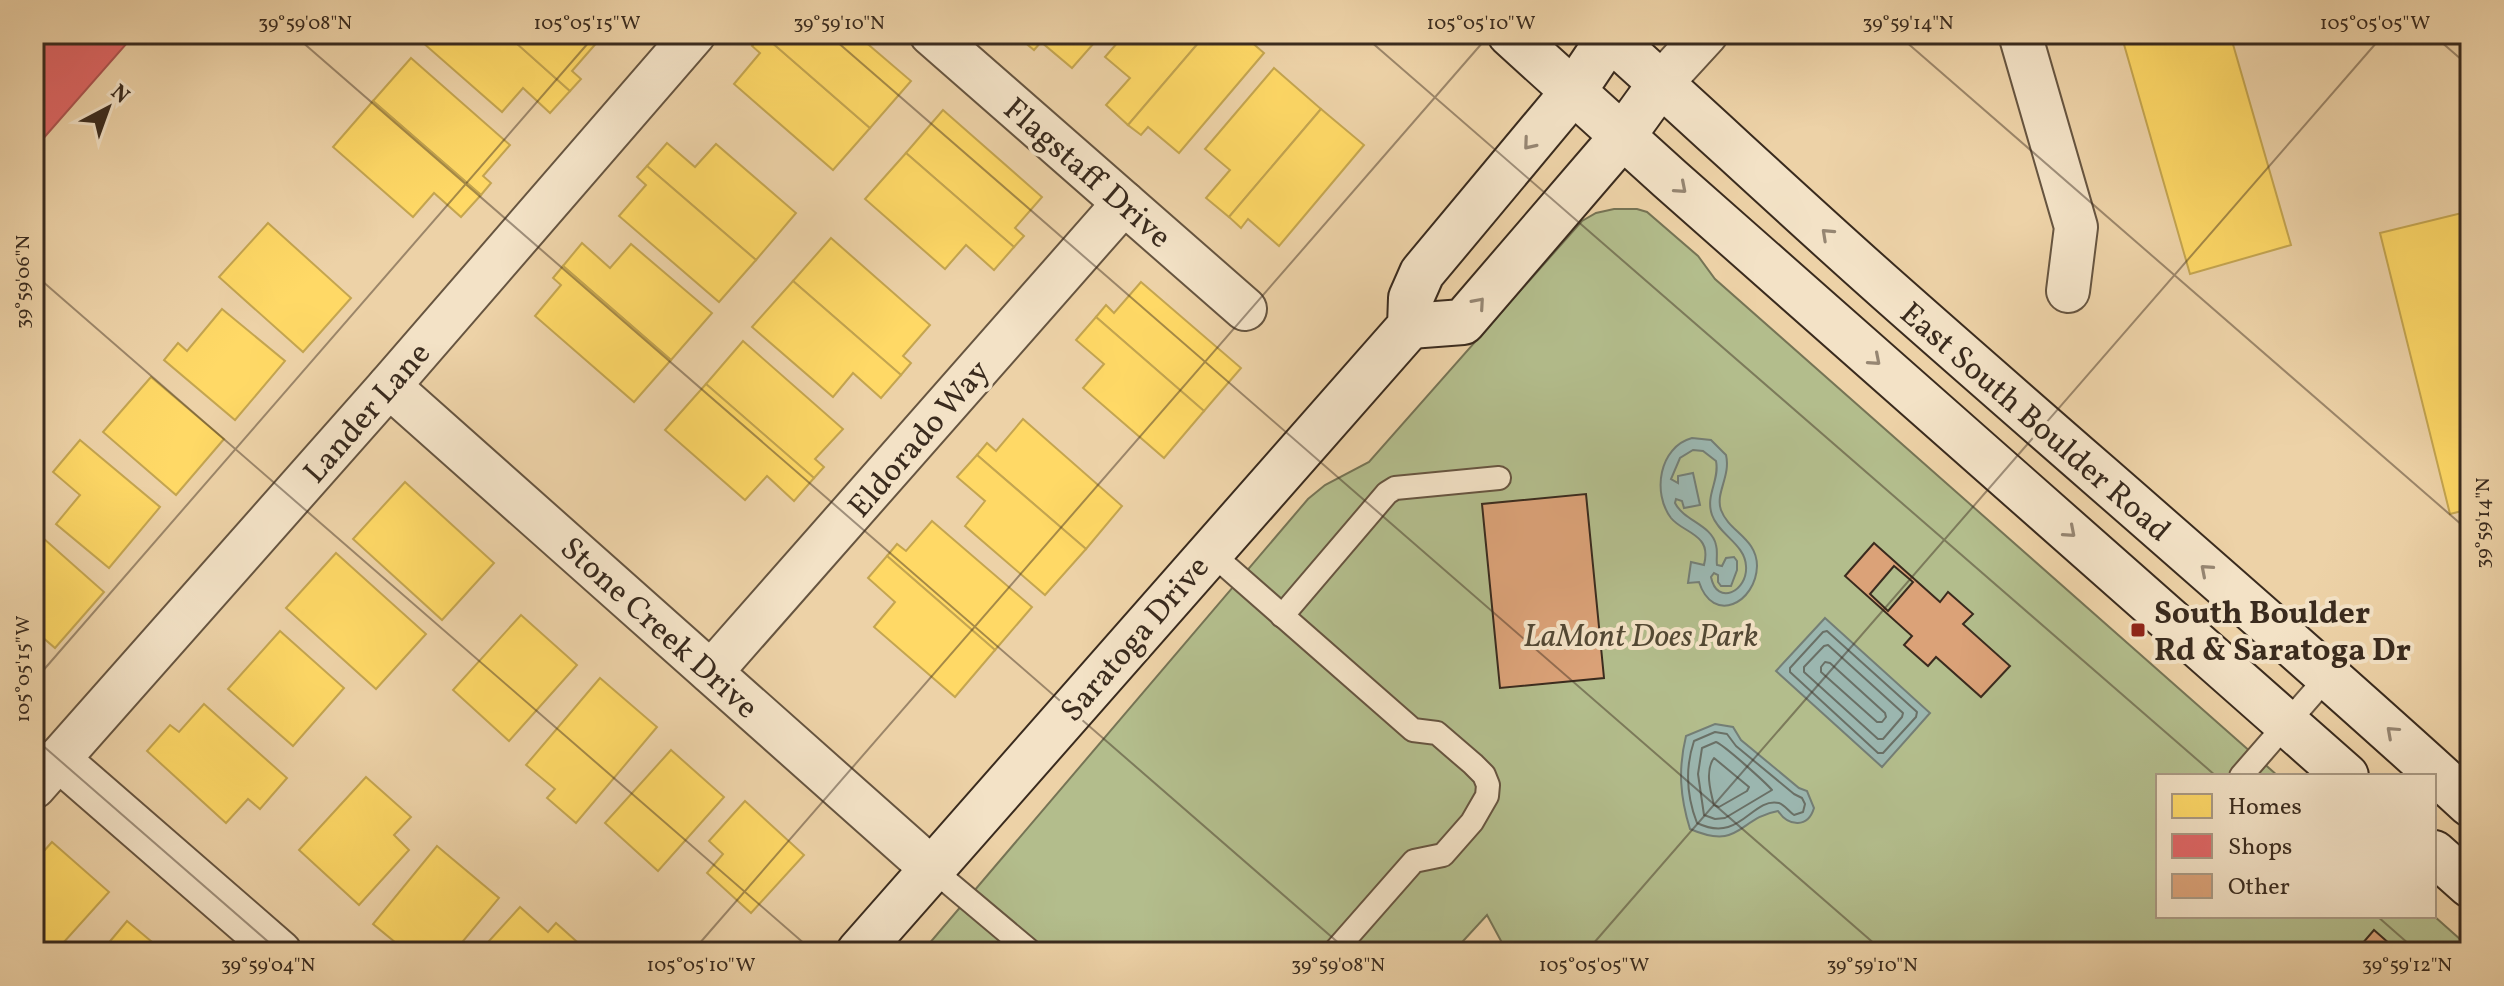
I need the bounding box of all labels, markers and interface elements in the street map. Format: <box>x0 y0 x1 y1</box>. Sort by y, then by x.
text: 39°59'08"N <box>258 10 352 38</box>
text: 105°05'15"W <box>534 10 640 38</box>
text: 39°59'10"N <box>793 10 885 38</box>
text: 105°05'10"W <box>1427 10 1535 38</box>
text: 39°59'14"N <box>1862 10 1954 38</box>
text: 105°05'05"W <box>2320 10 2430 38</box>
north arrow <box>68 68 148 148</box>
text: N <box>103 78 136 112</box>
street label: Flagstaff Drive <box>992 89 1180 260</box>
one-way arrow <box>1524 135 1539 149</box>
one-way arrow <box>1671 179 1686 193</box>
one-way arrow <box>1822 229 1836 244</box>
text: 39°59'06"N <box>10 235 38 329</box>
street label: East South Boulder Road <box>1889 293 2179 553</box>
one-way arrow <box>1470 297 1484 312</box>
street label: Lander Lane <box>295 334 442 494</box>
one-way arrow <box>1866 351 1881 365</box>
street label: Eldorado Way <box>839 352 1001 528</box>
text: 39°59'14"N <box>2470 477 2498 569</box>
one-way arrow <box>2061 523 2076 537</box>
street label: Stone Creek Drive <box>549 528 767 730</box>
street label: Saratoga Drive <box>1052 547 1221 733</box>
one-way arrow <box>2201 566 2216 580</box>
place label: South Boulder Rd & Saratoga Dr <box>2154 593 2411 674</box>
text: 105°05'15"W <box>10 616 38 722</box>
park label: LaMont Does Park <box>1524 616 1759 660</box>
marker: South Boulder Rd & Saratoga Dr <box>2129 621 2147 639</box>
one-way arrow <box>2386 728 2401 742</box>
legend <box>2156 774 2436 918</box>
text: Homes <box>2228 791 2302 825</box>
text: Shops <box>2228 831 2292 865</box>
text: Other <box>2228 871 2290 905</box>
text: 39°59'04"N <box>221 952 315 980</box>
text: 105°05'10"W <box>647 952 755 980</box>
text: 39°59'08"N <box>1291 952 1385 980</box>
text: 105°05'05"W <box>1539 952 1649 980</box>
text: 39°59'10"N <box>1826 952 1918 980</box>
text: 39°59'12"N <box>2362 952 2452 980</box>

